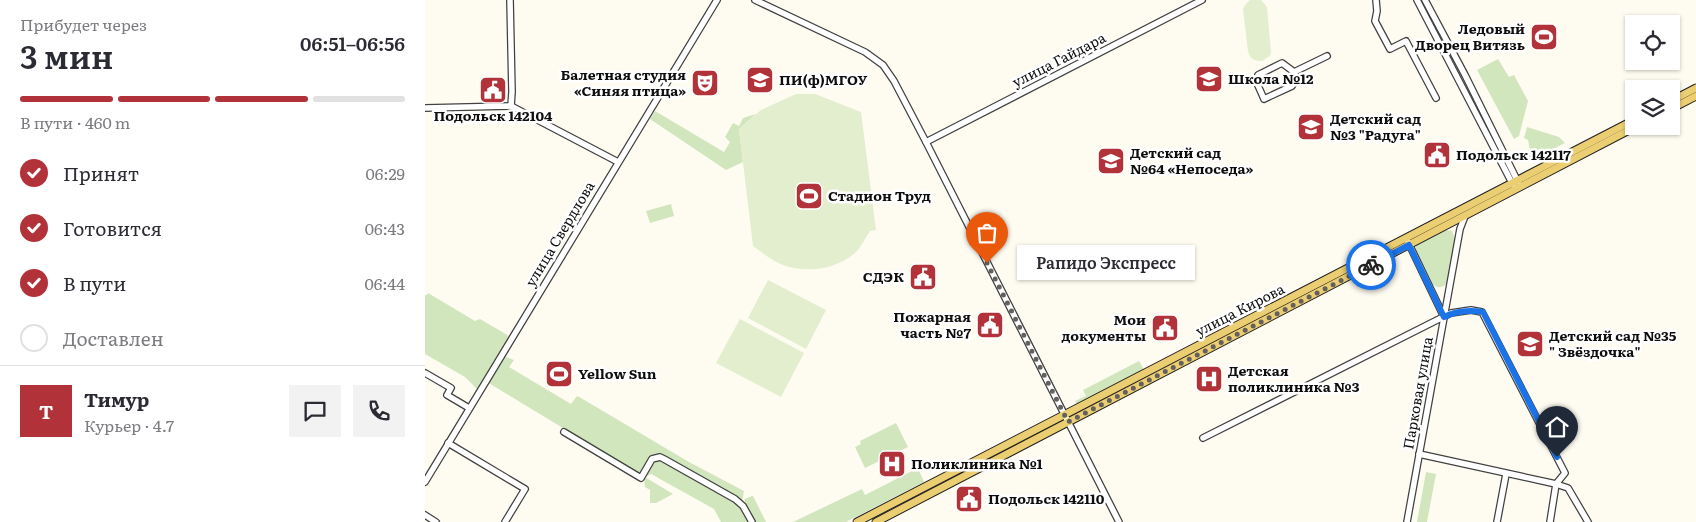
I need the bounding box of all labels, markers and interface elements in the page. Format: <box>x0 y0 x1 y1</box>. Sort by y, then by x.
text: Прибудет через <box>20 12 147 36</box>
map controls <box>1625 15 1680 135</box>
button: locate <box>1625 15 1680 70</box>
place label: Ледовый Дворец Витязь <box>1415 18 1525 54</box>
sports icon: Ледовый Дворец Витязь <box>1529 22 1559 52</box>
street label: улица Гайдара <box>1008 27 1109 91</box>
text: 06:51–06:56 <box>300 29 405 57</box>
text: 3 мин <box>20 31 113 79</box>
place label: Балетная студия «Синяя птица» <box>561 64 686 100</box>
school or university icon: Школа №12 <box>1194 64 1224 94</box>
school or university icon: ПИ(ф)МГОУ <box>745 65 775 95</box>
theatre icon: Балетная студия «Синяя птица» <box>690 68 720 98</box>
place label: Школа №12 <box>1228 68 1314 88</box>
place label: ПИ(ф)МГОУ <box>779 69 867 89</box>
public building icon: Подольск 142104 <box>478 75 508 105</box>
button: layers <box>1625 80 1680 135</box>
place label: Подольск 142104 <box>434 105 553 125</box>
place label: Детский сад №3 "Радуга" <box>1330 108 1421 144</box>
text: В пути · 460 m <box>20 110 130 134</box>
school or university icon: Детский сад №3 "Радуга" <box>1296 112 1326 142</box>
public building icon: Подольск 142117 <box>1422 140 1452 170</box>
place label: Детский сад №64 «Непоседа» <box>1130 142 1254 178</box>
place label: Подольск 142117 <box>1456 144 1571 164</box>
school or university icon: Детский сад №64 «Непоседа» <box>1096 146 1126 176</box>
icon: check <box>20 159 48 187</box>
text: Принят <box>63 159 139 187</box>
text: 06:29 <box>366 161 405 185</box>
street label: улица Свердлова <box>520 177 599 290</box>
sports icon: Стадион Труд <box>794 181 824 211</box>
place label: Стадион Труд <box>828 185 931 205</box>
pin <box>966 212 1008 263</box>
icon: check <box>20 214 48 242</box>
text: Готовится <box>63 214 162 242</box>
text: 06:43 <box>365 216 405 240</box>
icon: bag <box>973 219 1001 247</box>
courier <box>1346 240 1396 290</box>
callout: Рапидо Экспресс <box>1017 246 1195 280</box>
text: Рапидо Экспресс <box>1036 250 1176 274</box>
icon: bike <box>1357 251 1385 279</box>
public building icon: СДЭК <box>908 262 938 292</box>
place label: СДЭК <box>863 266 904 286</box>
icon: check <box>20 269 48 297</box>
text: В пути <box>63 269 126 297</box>
text: 06:44 <box>365 271 405 295</box>
street label: улица Кирова <box>1191 278 1288 340</box>
place label: Пожарная часть №7 <box>893 306 971 342</box>
place label: Мои документы <box>1061 309 1146 345</box>
public building icon: Пожарная часть №7 <box>975 310 1005 340</box>
public building icon: Мои документы <box>1150 313 1180 343</box>
text: Доставлен <box>63 324 164 352</box>
place label: Детский сад №35 " Звёздочка" <box>1549 325 1677 361</box>
school or university icon: Детский сад №35 " Звёздочка" <box>1515 329 1545 359</box>
street label: Парковая улица <box>1397 335 1437 451</box>
sports icon: Yellow Sun <box>544 359 574 389</box>
place label: Детская поликлиника №3 <box>1228 360 1360 396</box>
place label: Yellow Sun <box>578 363 657 383</box>
hospital icon: Детская поликлиника №3 <box>1194 364 1224 394</box>
text: Тимур <box>84 385 149 413</box>
button: chat <box>289 385 341 437</box>
button: phone <box>353 385 405 437</box>
text: Т <box>39 397 53 425</box>
pin <box>1536 406 1578 457</box>
text: Курьер · 4.7 <box>84 413 174 437</box>
icon: home <box>1543 413 1571 441</box>
hospital icon: Поликлиника №1 <box>877 449 907 479</box>
place label: Поликлиника №1 <box>911 453 1043 473</box>
public building icon: Подольск 142110 <box>954 484 984 514</box>
place label: Подольск 142110 <box>988 488 1105 508</box>

